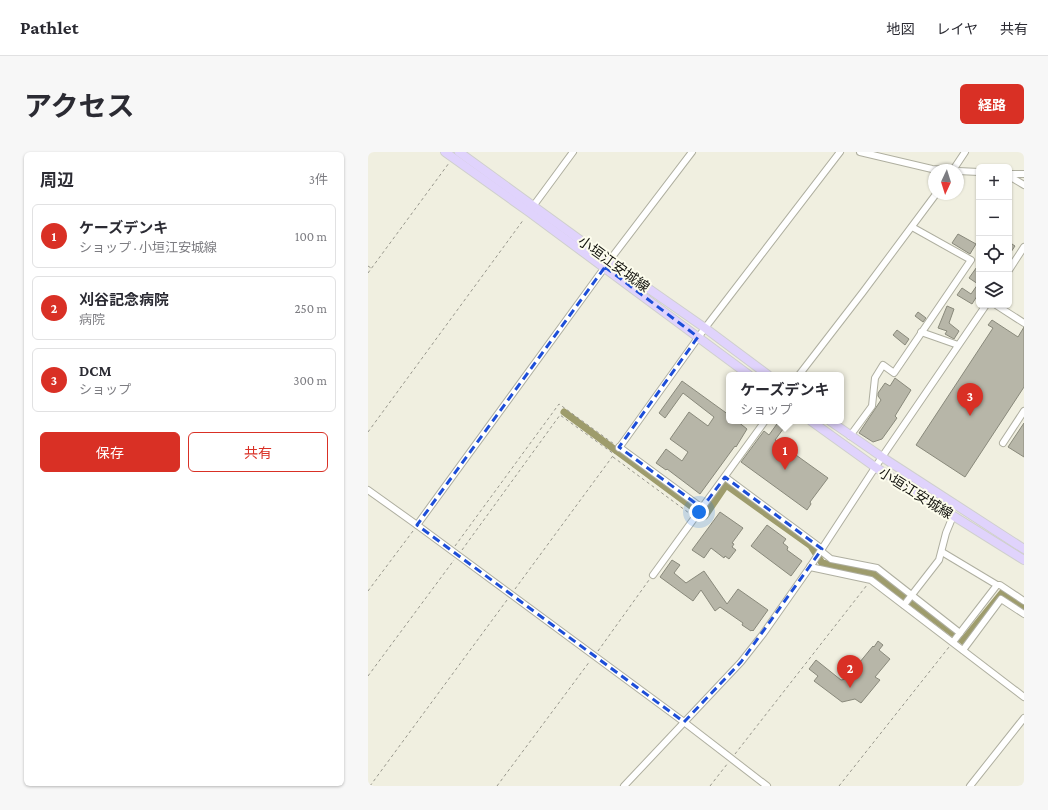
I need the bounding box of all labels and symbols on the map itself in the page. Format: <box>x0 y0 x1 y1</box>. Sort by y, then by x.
north arrow <box>928 164 964 200</box>
street label: 小垣江安城線 <box>575 233 653 295</box>
pin: 3 <box>957 383 983 416</box>
pin: 1 <box>772 437 798 470</box>
street label: 小垣江安城線 <box>876 464 956 522</box>
your location <box>689 502 709 522</box>
pin: 2 <box>837 655 863 688</box>

